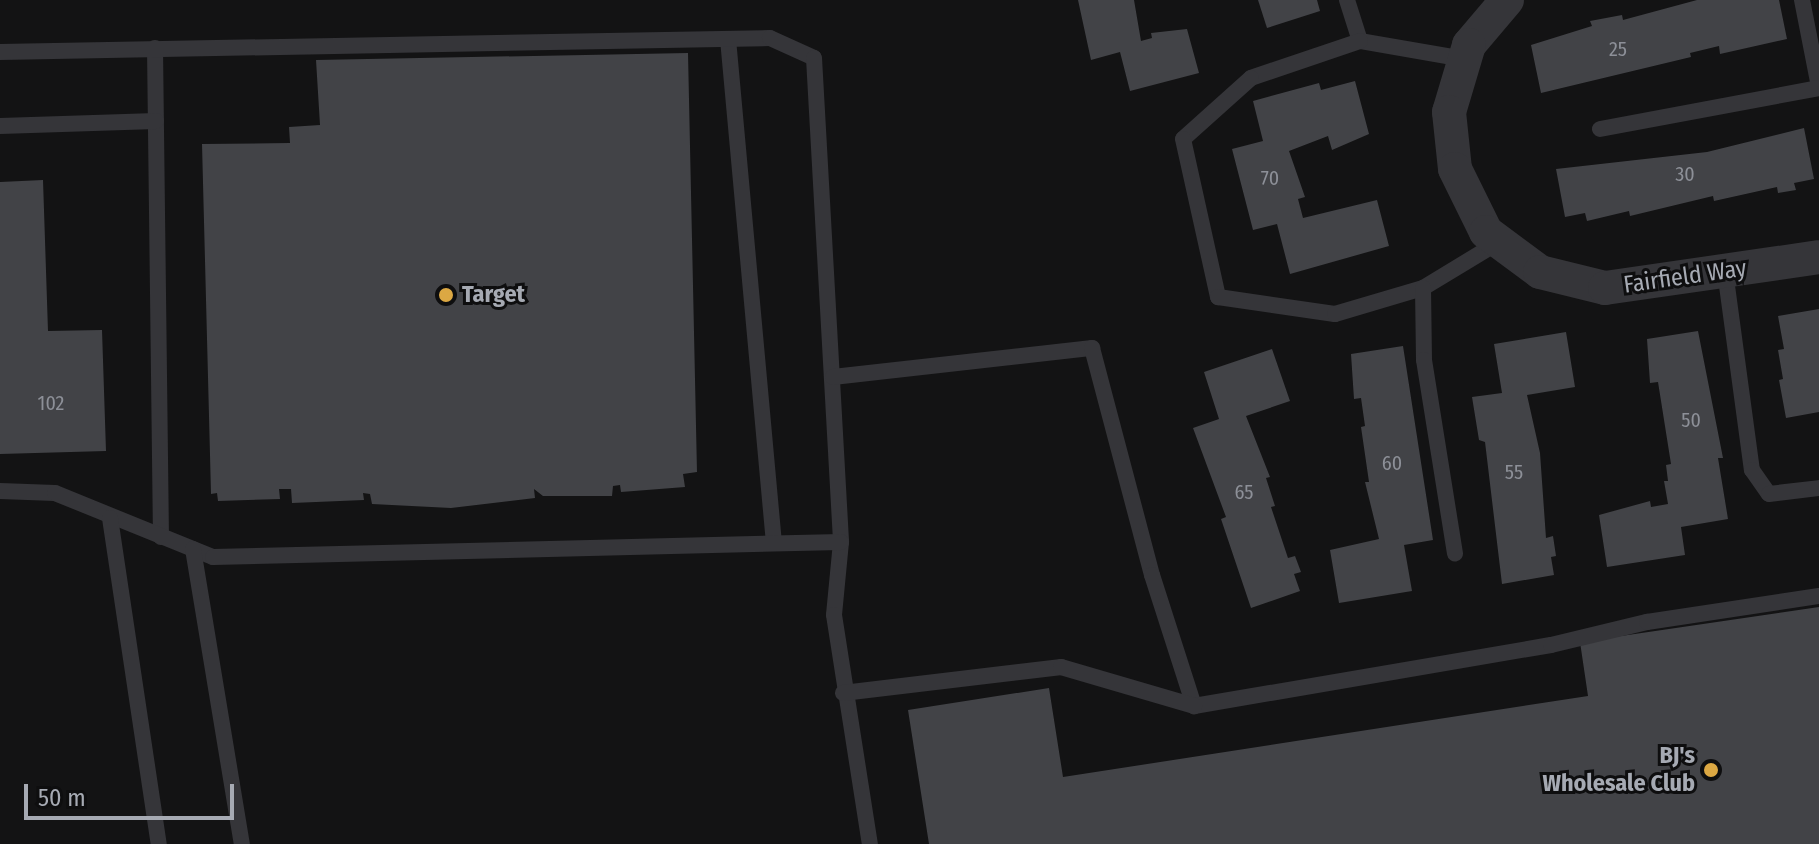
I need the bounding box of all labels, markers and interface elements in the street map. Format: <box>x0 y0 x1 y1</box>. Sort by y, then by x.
house number: 25 <box>1609 37 1627 61</box>
house number: 30 <box>1675 162 1695 186</box>
house number: 70 <box>1261 166 1279 190</box>
street label: Fairfield Way <box>1622 254 1748 300</box>
place label: Target <box>462 281 525 309</box>
marker: Target <box>437 286 455 304</box>
house number: 102 <box>38 391 64 415</box>
house number: 50 <box>1681 408 1701 432</box>
house number: 60 <box>1382 451 1402 475</box>
house number: 55 <box>1505 460 1523 484</box>
house number: 65 <box>1235 480 1253 504</box>
place label: BJ's Wholesale Club <box>1542 742 1695 798</box>
marker: BJ's Wholesale Club <box>1702 761 1720 779</box>
scale bar <box>28 768 238 818</box>
text: 50 m <box>38 784 86 812</box>

